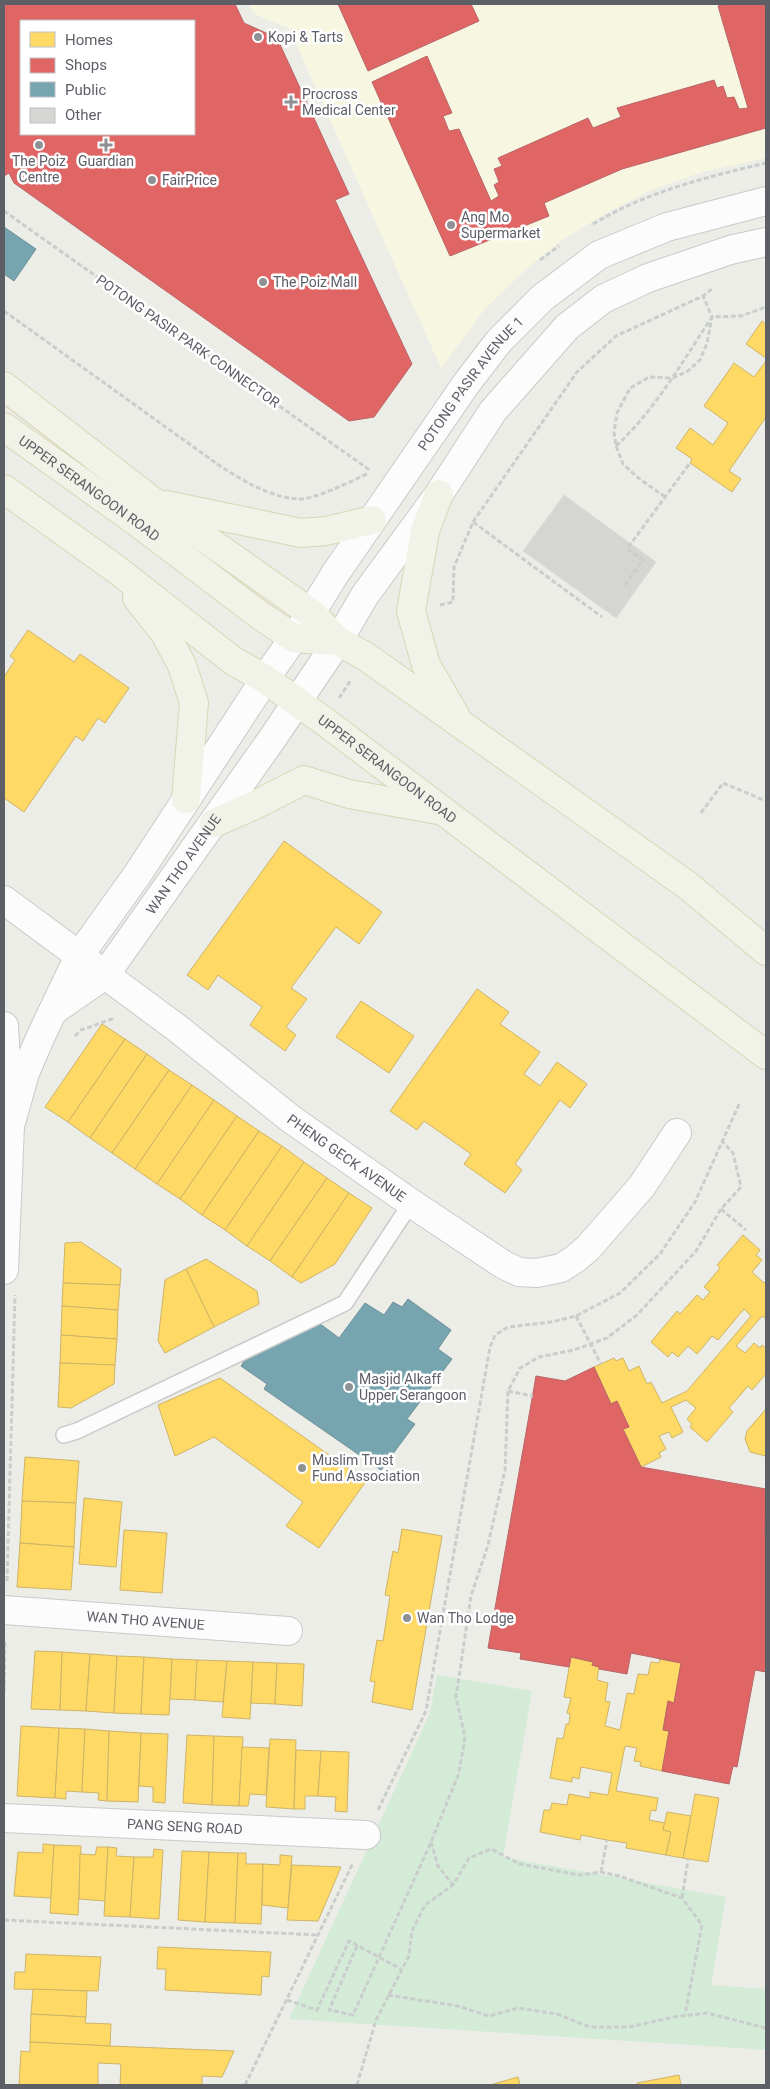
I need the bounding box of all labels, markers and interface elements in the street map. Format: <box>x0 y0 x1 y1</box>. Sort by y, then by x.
legend <box>20 20 195 135</box>
place label: Kopi & Tarts <box>268 29 343 45</box>
text: Homes <box>65 31 113 49</box>
marker: Kopi & Tarts <box>252 31 264 43</box>
text: Shops <box>65 56 107 74</box>
text: Public <box>65 81 106 99</box>
place label: Procross Medical Center <box>302 86 396 118</box>
marker: Procross Medical Center <box>284 95 298 109</box>
text: Other <box>65 106 102 124</box>
marker: The Poiz Centre <box>33 139 45 151</box>
marker: Guardian <box>100 139 112 151</box>
place label: The Poiz Centre <box>12 153 66 185</box>
place label: Guardian <box>78 153 134 169</box>
place label: FairPrice <box>162 172 217 188</box>
marker: FairPrice <box>146 174 158 186</box>
place label: Ang Mo Supermarket <box>461 209 541 241</box>
marker: Ang Mo Supermarket <box>445 219 457 231</box>
street label: POTONG PASIR PARK CONNECTOR <box>93 271 283 411</box>
place label: The Poiz Mall <box>273 274 357 290</box>
marker: The Poiz Mall <box>257 276 269 288</box>
street label: POTONG PASIR AVENUE 1 <box>415 313 527 453</box>
street label: UPPER SERANGOON ROAD <box>16 432 163 544</box>
street label: UPPER SERANGOON ROAD <box>315 711 460 826</box>
street label: WAN THO AVENUE <box>143 811 224 917</box>
street label: PHENG GECK AVENUE <box>284 1111 409 1205</box>
place label: Masjid Alkaff Upper Serangoon <box>359 1371 467 1403</box>
marker: Masjid Alkaff Upper Serangoon <box>343 1381 355 1393</box>
place label: Muslim Trust Fund Association <box>312 1452 420 1484</box>
marker: Muslim Trust Fund Association <box>296 1462 308 1474</box>
street label: WAN THO AVENUE <box>86 1608 205 1633</box>
place label: Wan Tho Lodge <box>417 1610 514 1626</box>
marker: Wan Tho Lodge <box>401 1612 413 1624</box>
street label: PANG SENG ROAD <box>127 1816 243 1837</box>

